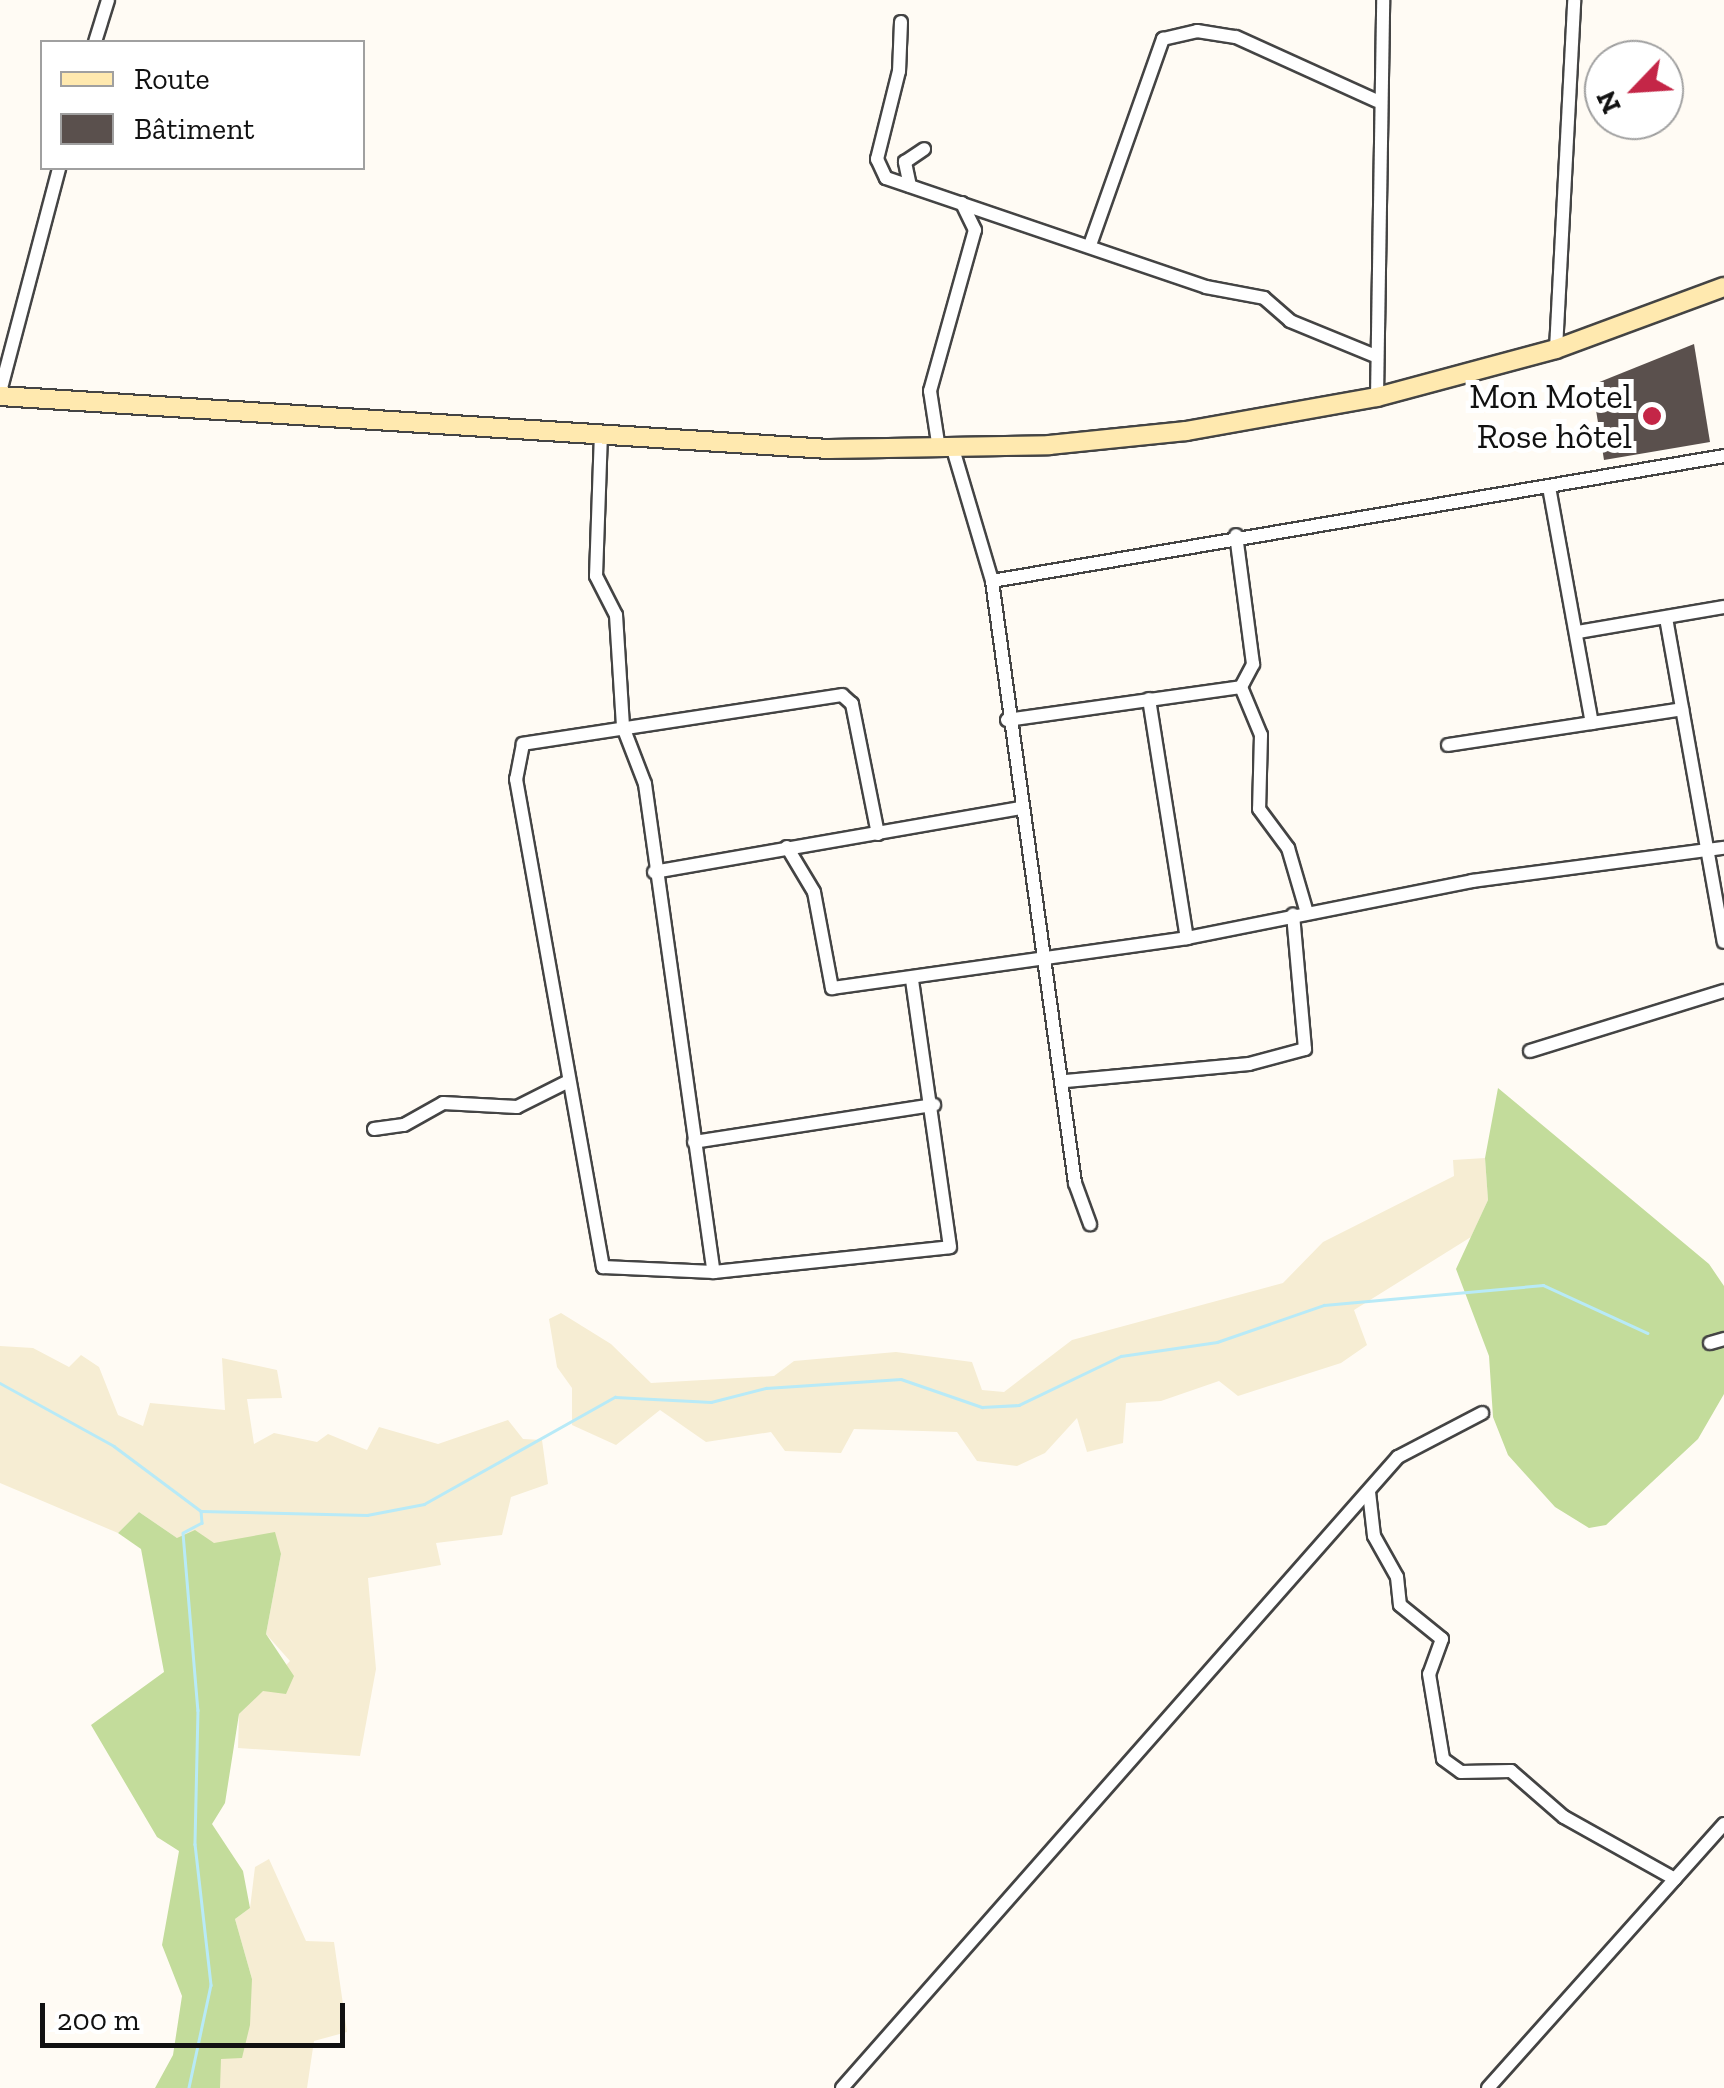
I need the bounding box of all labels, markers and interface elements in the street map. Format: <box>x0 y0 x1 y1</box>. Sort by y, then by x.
legend <box>40 40 365 170</box>
north arrow <box>1584 40 1684 140</box>
text: Route <box>134 61 210 97</box>
text: N <box>1589 85 1628 119</box>
text: Bâtiment <box>134 111 254 147</box>
place label: Mon Motel Rose hôtel <box>1469 375 1632 457</box>
marker: Mon Motel Rose hôtel <box>1641 405 1663 427</box>
scale bar <box>45 1983 350 2045</box>
text: 200 m <box>57 2002 140 2038</box>

